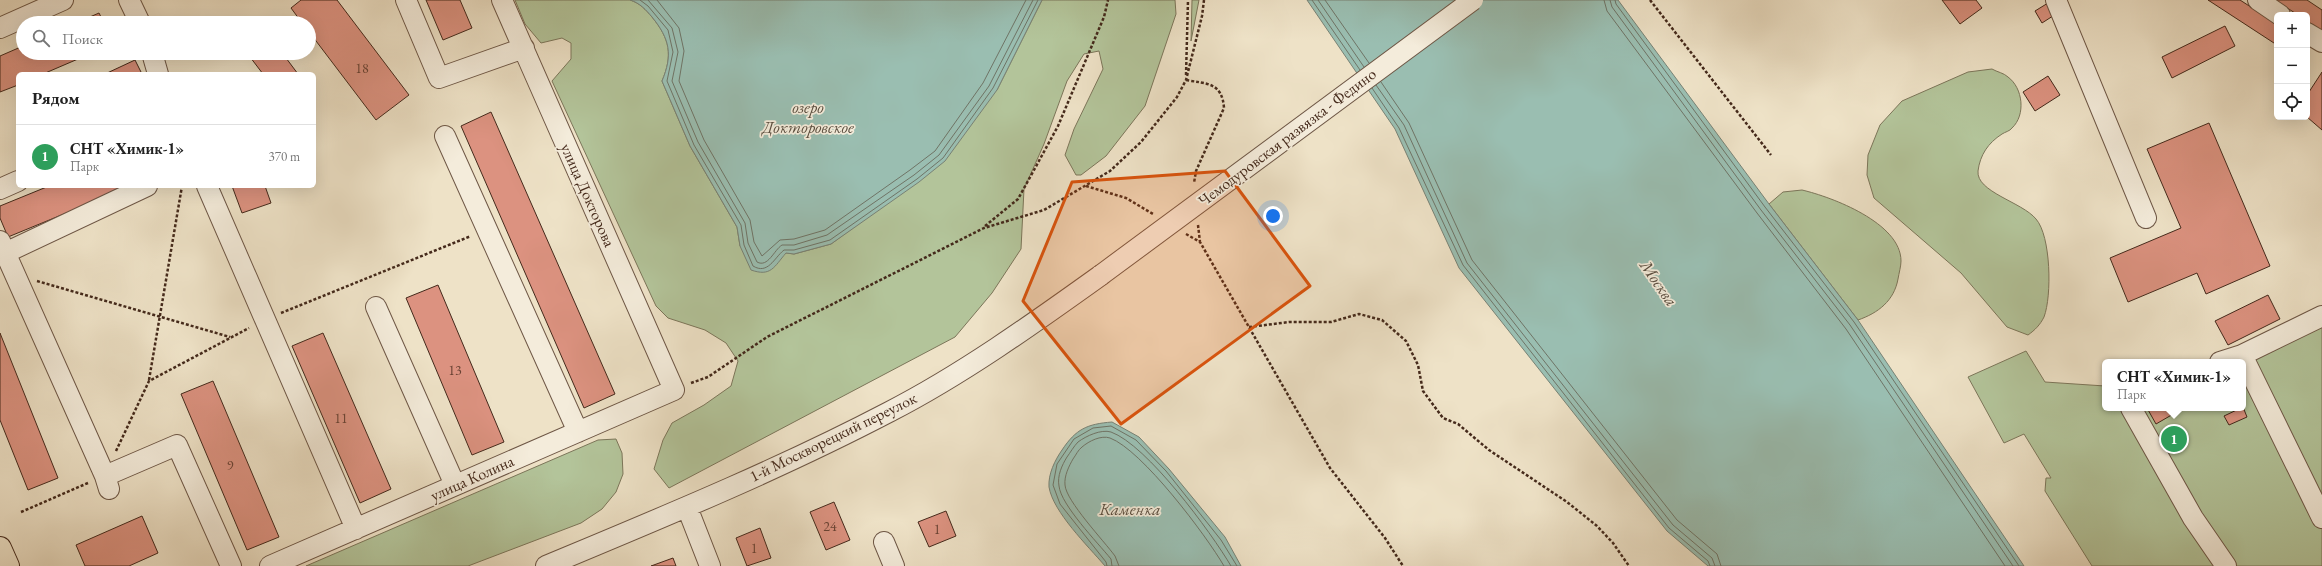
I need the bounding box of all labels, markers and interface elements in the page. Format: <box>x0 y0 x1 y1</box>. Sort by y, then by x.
map controls <box>2274 12 2310 120</box>
button: + <box>2274 12 2310 48</box>
search box <box>16 16 316 60</box>
icon: search <box>30 27 52 49</box>
text: Поиск <box>62 29 103 48</box>
button: − <box>2274 48 2310 84</box>
house number: 18 <box>355 59 369 77</box>
street label: Чемодуровская развязка - Федино <box>1194 63 1380 211</box>
button: locate <box>2274 84 2310 120</box>
text: Рядом <box>32 87 80 109</box>
water label: озеро Докторовское <box>760 96 854 138</box>
text: СНТ «Химик-1» <box>70 139 184 158</box>
street label: улица Докторова <box>556 140 620 251</box>
text: 1 <box>42 148 48 165</box>
text: 370 m <box>269 148 300 165</box>
text: Парк <box>70 158 99 175</box>
your location <box>1263 206 1283 226</box>
water label: Москва <box>1635 255 1683 310</box>
popup <box>2102 359 2246 411</box>
house number: 13 <box>448 361 462 379</box>
text: СНТ «Химик-1» <box>2117 367 2231 386</box>
text: Парк <box>2117 386 2146 403</box>
street label: 1-й Москворецкий переулок <box>746 387 920 487</box>
house number: 11 <box>334 409 348 427</box>
pin: 1 <box>2161 424 2187 454</box>
street label: улица Колина <box>427 450 518 506</box>
house number: 9 <box>227 456 234 474</box>
water label: Каменка <box>1098 498 1161 520</box>
house number: 24 <box>823 517 837 535</box>
house number: 1 <box>934 520 940 538</box>
house number: 1 <box>751 539 757 557</box>

